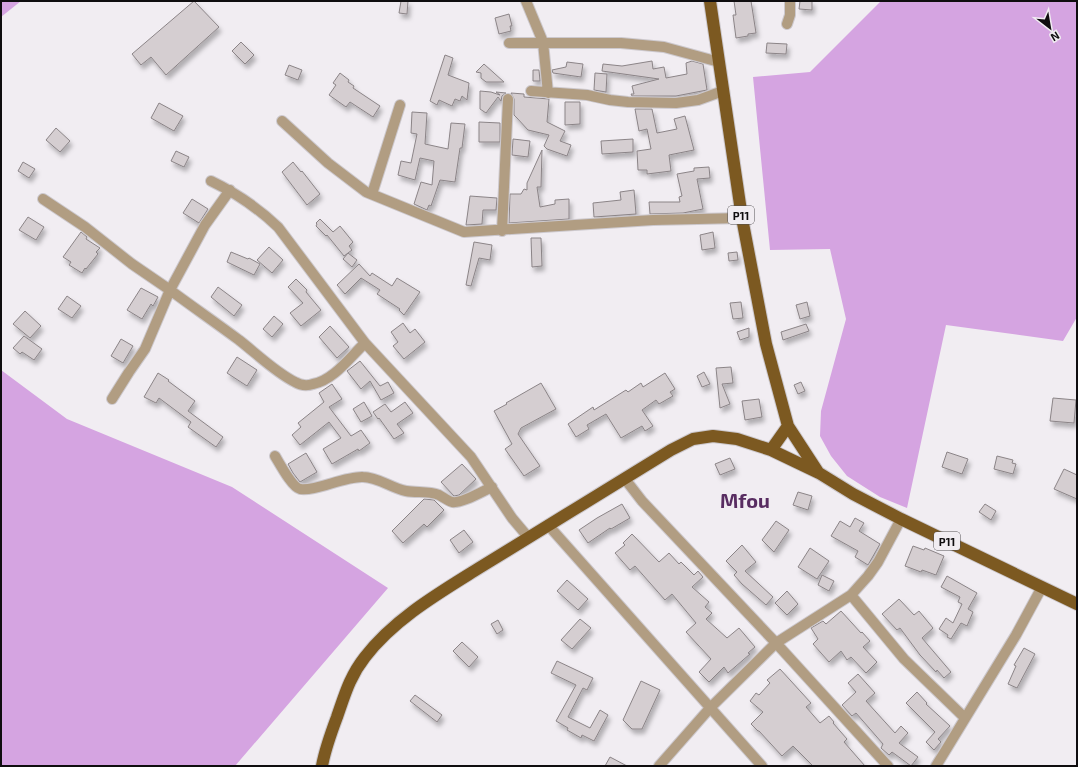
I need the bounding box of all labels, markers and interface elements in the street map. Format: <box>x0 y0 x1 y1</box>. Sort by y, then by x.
north arrow <box>1030 8 1070 48</box>
text: N <box>1049 29 1062 45</box>
road number: P11 <box>728 206 754 224</box>
district label: Mfou <box>720 488 770 512</box>
road number: P11 <box>934 532 960 550</box>

